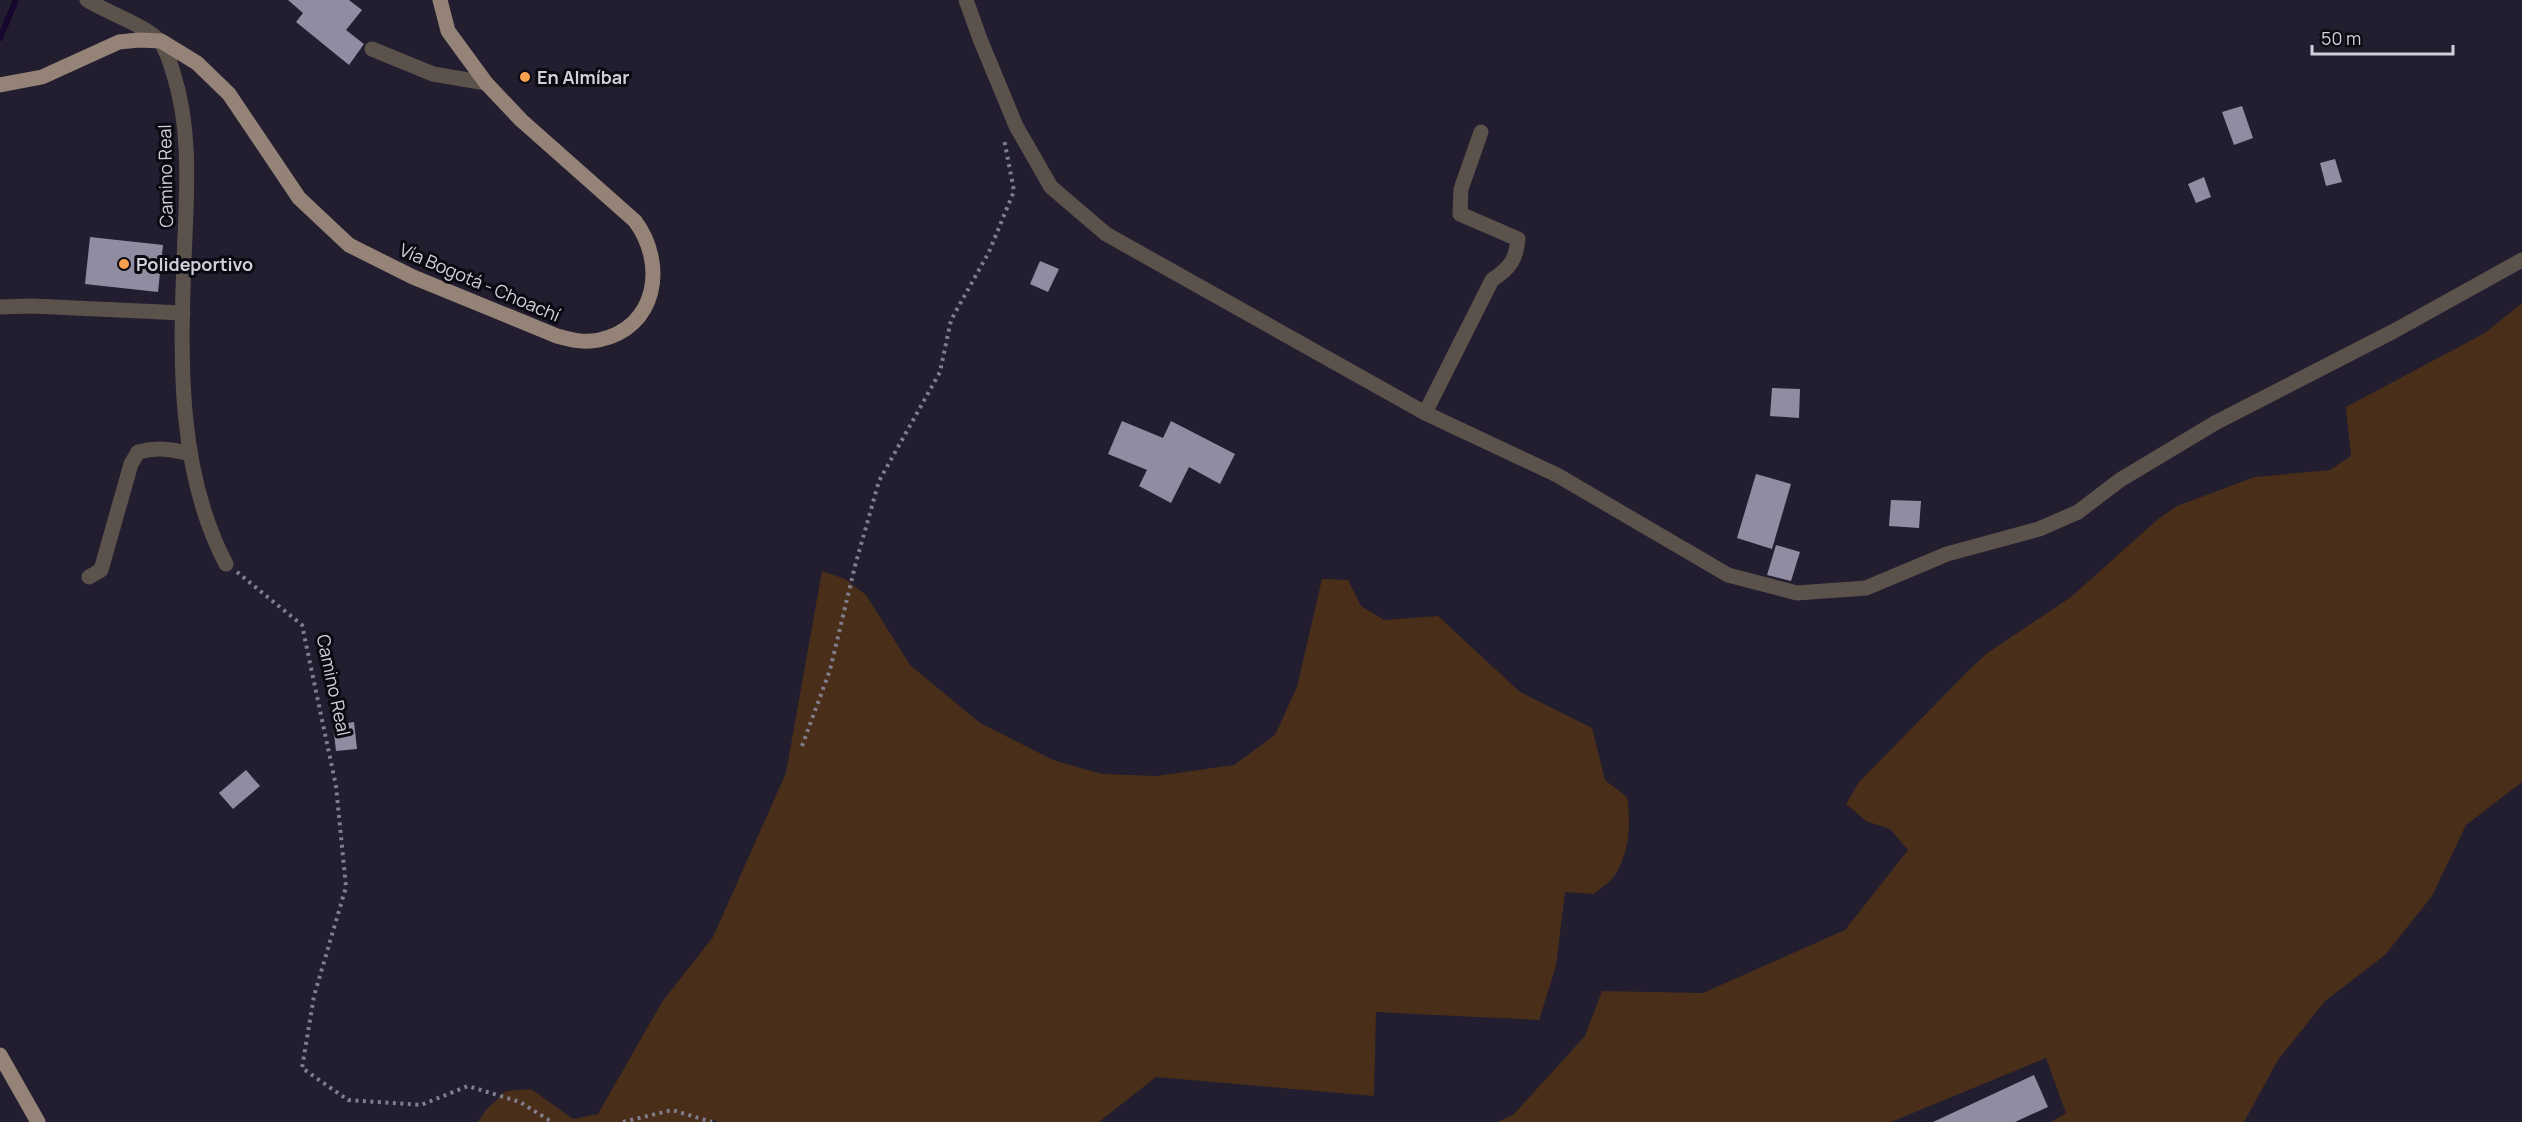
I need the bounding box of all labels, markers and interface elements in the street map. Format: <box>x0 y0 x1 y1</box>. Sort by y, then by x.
scale bar <box>2312 18 2453 56</box>
text: 50 m <box>2321 26 2361 50</box>
place label: En Almíbar <box>537 65 629 89</box>
marker: En Almíbar <box>518 70 532 84</box>
street label: Camino Real <box>152 124 178 228</box>
street label: Vía Bogotá - Choachí <box>396 237 564 327</box>
place label: Polideportivo <box>136 252 253 276</box>
marker: Polideportivo <box>117 257 131 271</box>
street label: Camino Real <box>312 632 356 738</box>

